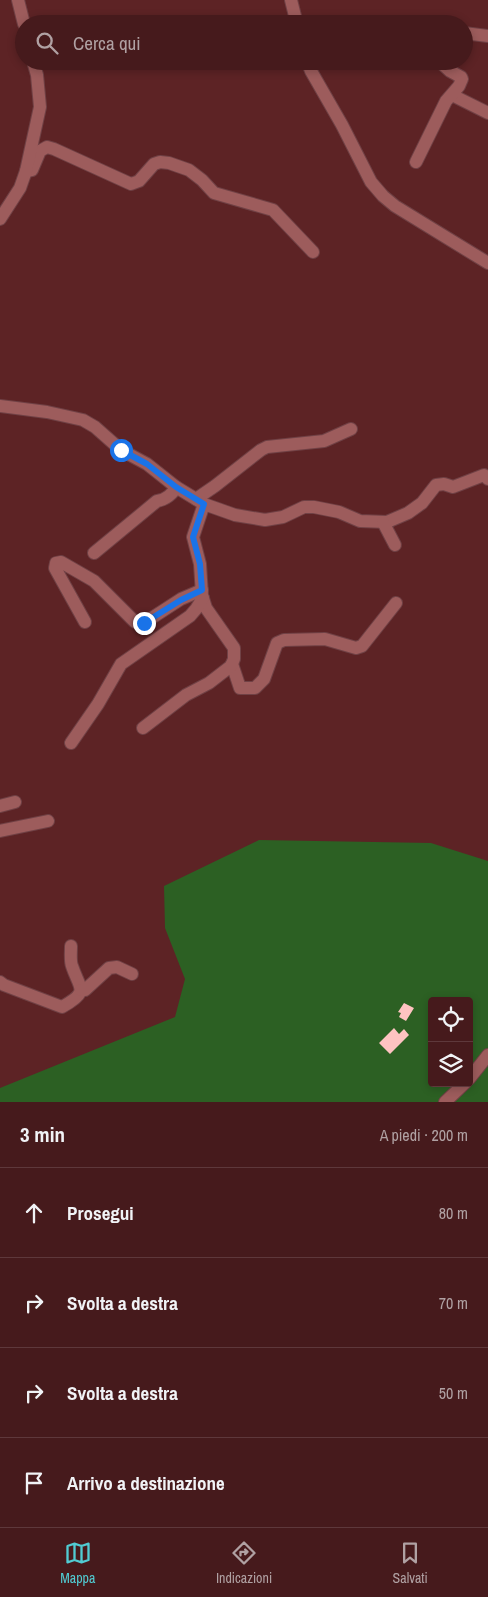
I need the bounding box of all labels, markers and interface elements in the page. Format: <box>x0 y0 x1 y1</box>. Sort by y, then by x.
search box <box>15 15 473 70</box>
icon: search <box>33 29 61 57</box>
text: Cerca qui <box>73 30 141 56</box>
route start <box>110 439 133 462</box>
route end <box>133 612 156 635</box>
map controls <box>428 997 473 1087</box>
button: locate <box>428 997 473 1042</box>
button: layers <box>428 1042 473 1087</box>
text: 3 min <box>20 1120 65 1149</box>
text: A piedi · 200 m <box>380 1124 468 1146</box>
icon: ahead <box>20 1199 48 1227</box>
text: Prosegui <box>67 1200 134 1226</box>
text: 80 m <box>439 1202 468 1224</box>
icon: right <box>20 1289 48 1317</box>
text: Svolta a destra <box>67 1290 178 1316</box>
text: 70 m <box>439 1292 468 1314</box>
icon: right <box>20 1379 48 1407</box>
text: Svolta a destra <box>67 1380 178 1406</box>
text: 50 m <box>439 1382 468 1404</box>
icon: arrive <box>20 1469 48 1497</box>
text: Arrivo a destinazione <box>67 1470 225 1496</box>
tab: Mappa <box>60 1539 95 1587</box>
tab: Indicazioni <box>216 1539 272 1587</box>
tab: Salvati <box>393 1539 428 1587</box>

